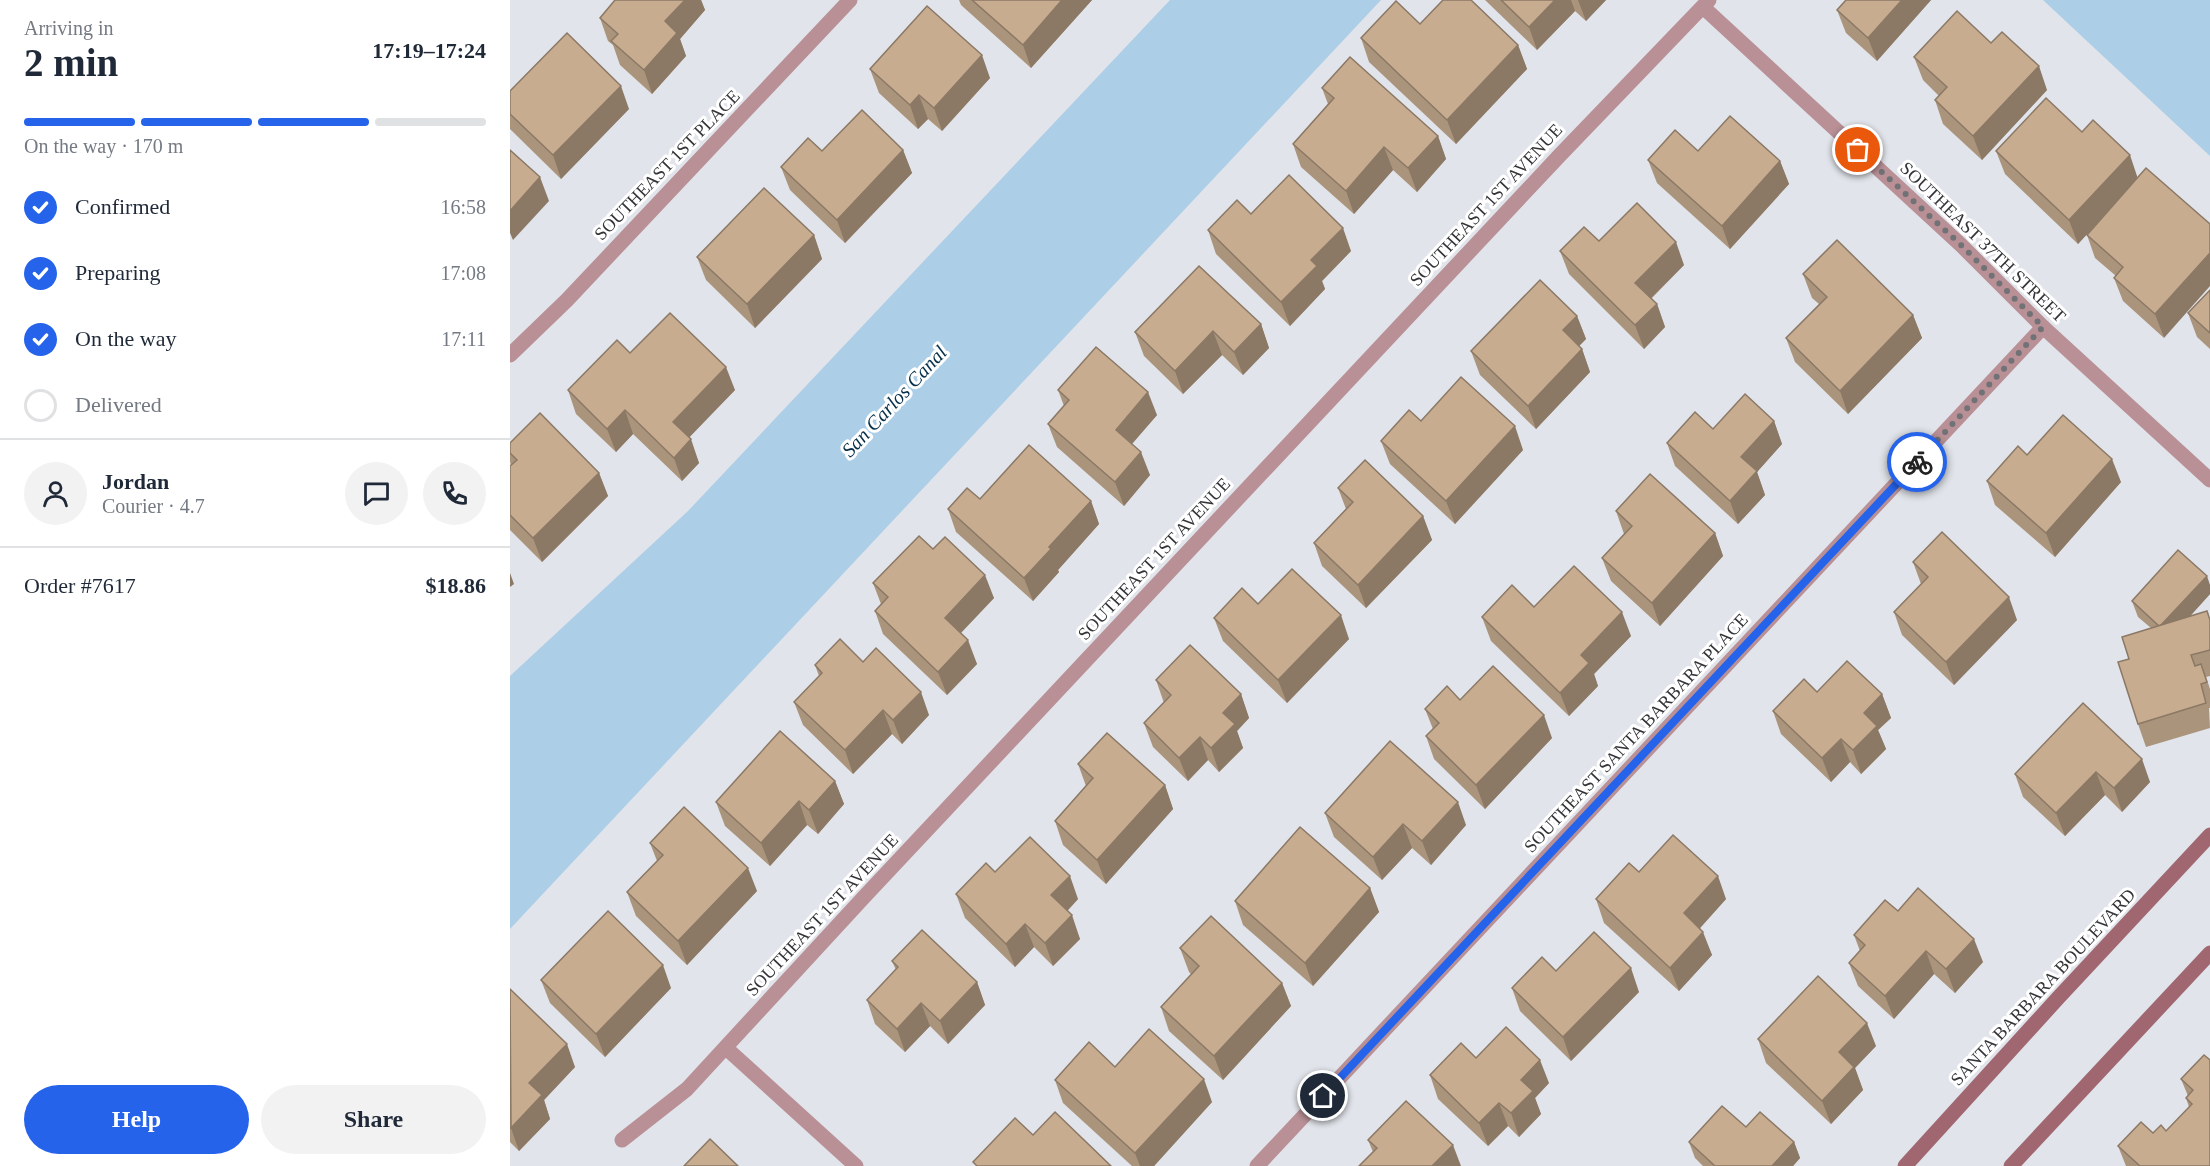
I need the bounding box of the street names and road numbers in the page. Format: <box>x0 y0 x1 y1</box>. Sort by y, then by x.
street label: SOUTHEAST 1ST PLACE <box>590 86 744 244</box>
street label: SOUTHEAST 1ST AVENUE <box>1406 120 1566 290</box>
street label: SOUTHEAST 37TH STREET <box>1896 158 2070 326</box>
street label: SOUTHEAST 1ST AVENUE <box>1074 474 1234 644</box>
street label: SOUTHEAST SANTA BARBARA PLACE <box>1520 610 1752 856</box>
street label: SOUTHEAST 1ST AVENUE <box>742 830 902 1000</box>
street label: SANTA BARBARA BOULEVARD <box>1947 885 2139 1089</box>

